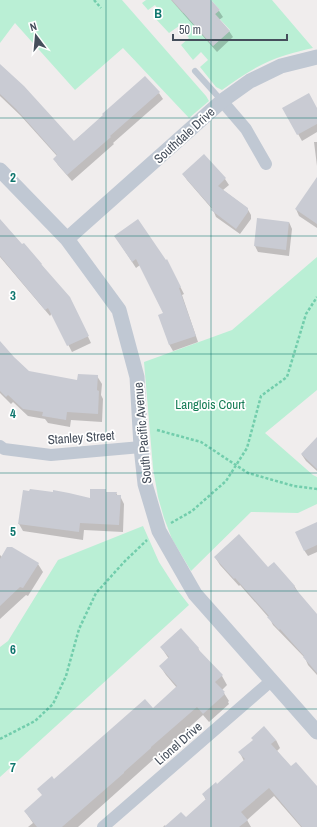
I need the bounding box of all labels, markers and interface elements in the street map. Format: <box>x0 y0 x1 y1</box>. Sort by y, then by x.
text: B <box>154 5 162 22</box>
north arrow <box>16 16 56 56</box>
scale bar <box>173 16 287 42</box>
text: N <box>28 19 38 34</box>
text: 50 m <box>179 22 201 38</box>
street label: Southdale Drive <box>150 103 218 167</box>
text: 2 <box>10 169 16 186</box>
text: 3 <box>10 287 16 304</box>
street label: South Pacific Avenue <box>130 381 155 484</box>
park label: Langlois Court <box>175 396 245 413</box>
text: 4 <box>10 405 16 422</box>
street label: Stanley Street <box>47 427 115 448</box>
text: 5 <box>10 523 16 540</box>
text: 6 <box>10 641 16 658</box>
street label: Lionel Drive <box>151 718 206 769</box>
text: 7 <box>10 759 16 776</box>

